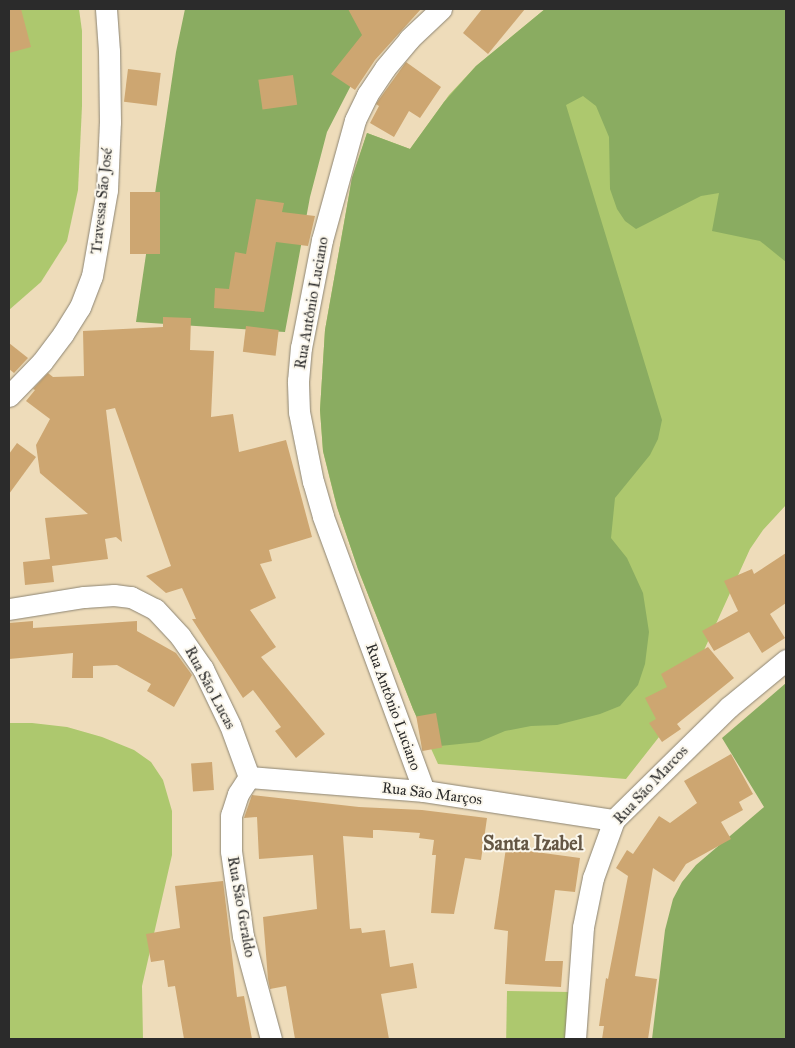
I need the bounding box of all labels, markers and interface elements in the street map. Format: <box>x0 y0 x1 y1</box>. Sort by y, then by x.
street label: Travessa São José <box>87 147 117 255</box>
street label: Rua Antônio Luciano <box>292 236 332 370</box>
street label: Rua Antônio Luciano <box>362 641 424 773</box>
street label: Rua São Lucas <box>181 644 239 732</box>
street label: Rua São Marcos <box>610 742 692 828</box>
street label: Rua São Marços <box>381 779 483 809</box>
district label: Santa Izabel <box>483 831 583 855</box>
street label: Rua São Geraldo <box>223 855 259 959</box>

